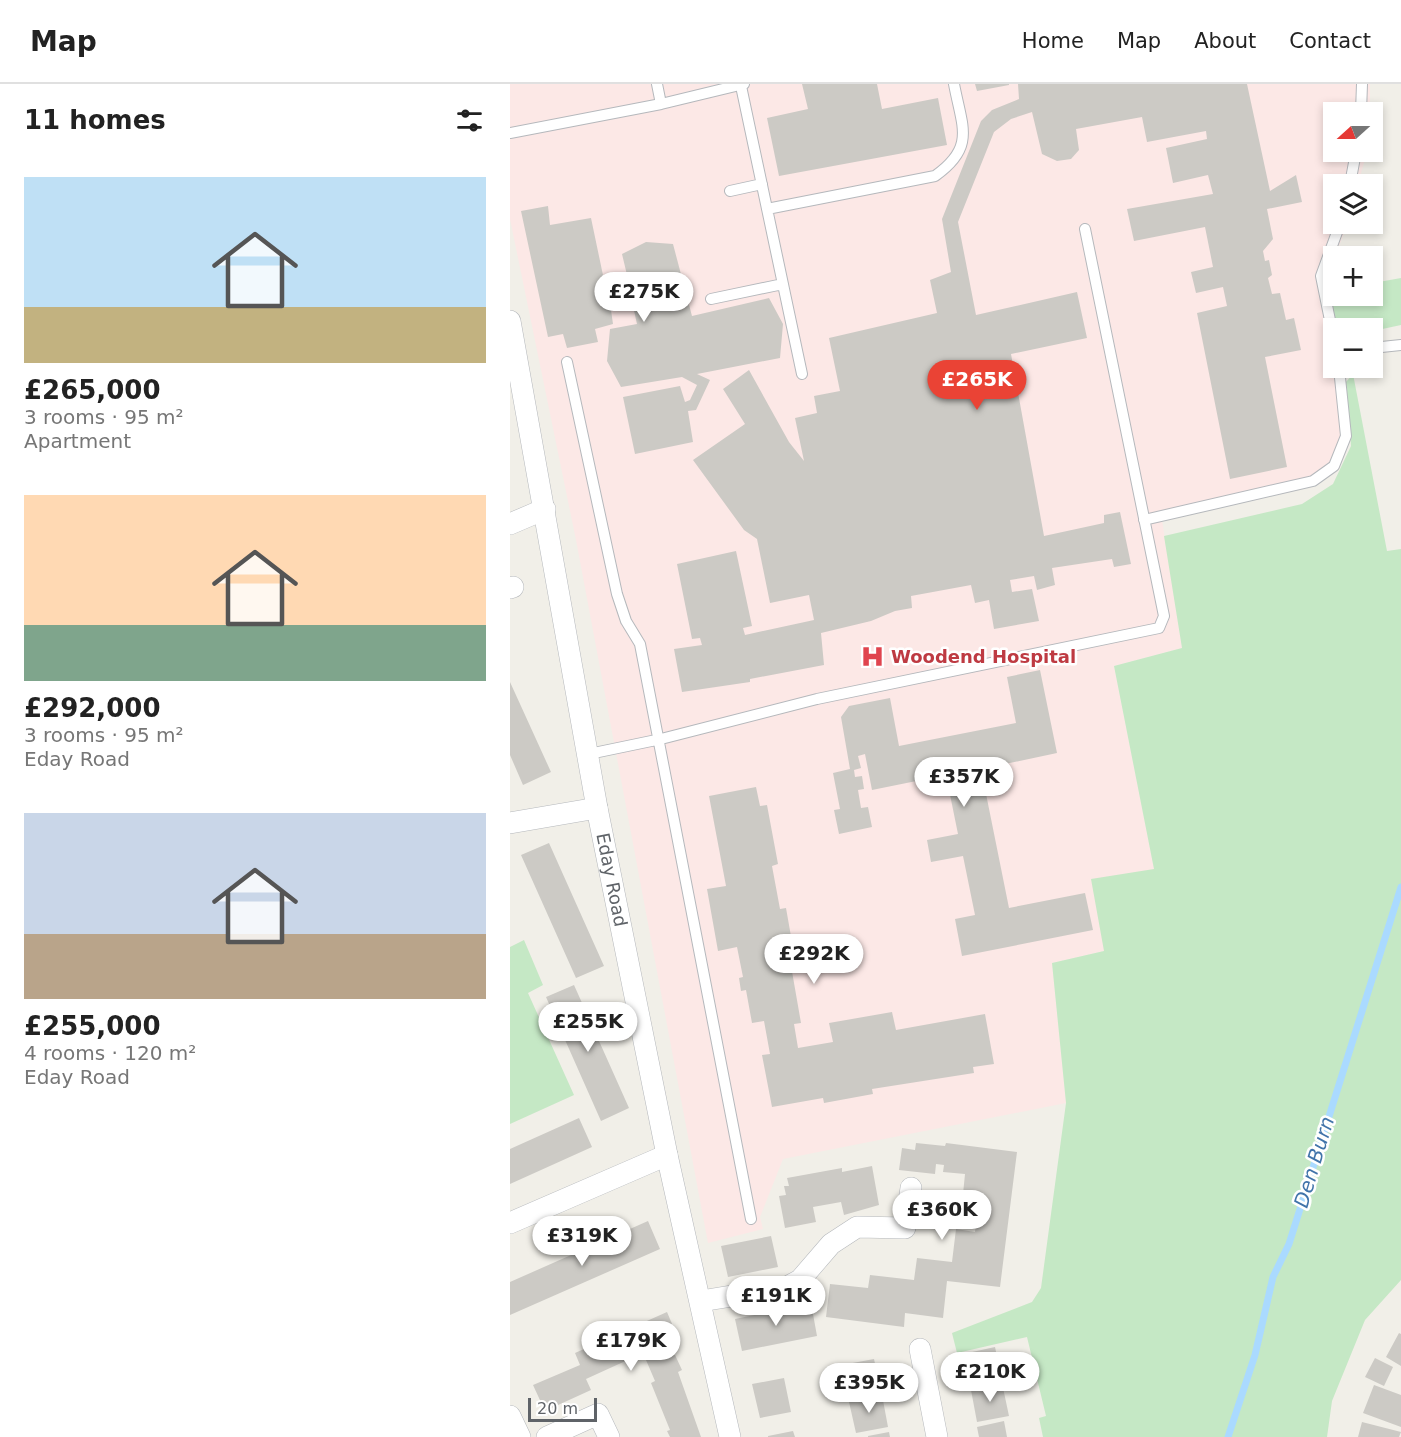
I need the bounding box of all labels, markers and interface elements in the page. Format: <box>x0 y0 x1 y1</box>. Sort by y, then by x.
text: Map <box>30 25 97 58</box>
text: Home <box>1022 29 1084 53</box>
text: Map <box>1117 29 1161 53</box>
text: About <box>1194 29 1256 53</box>
text: Contact <box>1289 29 1371 53</box>
north arrow <box>1323 102 1383 162</box>
map controls <box>1323 102 1383 378</box>
icon: filters <box>453 104 486 137</box>
text: 11 homes <box>24 105 166 135</box>
button: layers <box>1323 174 1383 234</box>
icon: home <box>201 216 309 324</box>
button: + <box>1323 246 1383 306</box>
pin: £275K <box>602 272 686 323</box>
text: £275K <box>608 279 680 303</box>
button: − <box>1323 318 1383 378</box>
pin: £265K <box>935 360 1019 411</box>
text: £265K <box>941 367 1013 391</box>
text: £265,000 <box>24 375 161 405</box>
text: 3 rooms · 95 m² <box>24 405 184 429</box>
text: Apartment <box>24 429 131 453</box>
icon: home <box>201 534 309 642</box>
hospital icon: Woodend Hospital <box>860 644 886 670</box>
place label: Woodend Hospital <box>891 646 1076 667</box>
text: £292,000 <box>24 693 161 723</box>
text: 3 rooms · 95 m² <box>24 723 184 747</box>
text: Eday Road <box>24 747 130 771</box>
pin: £357K <box>922 757 1006 808</box>
text: £357K <box>928 764 1000 788</box>
street label: Eday Road <box>592 831 632 929</box>
icon: home <box>201 852 309 960</box>
pin: £292K <box>772 934 856 985</box>
text: £292K <box>778 941 850 965</box>
pin: £255K <box>546 1002 630 1053</box>
text: £255K <box>552 1009 624 1033</box>
text: £255,000 <box>24 1011 161 1041</box>
text: 4 rooms · 120 m² <box>24 1041 196 1065</box>
text: Eday Road <box>24 1065 130 1089</box>
water label: Den Burn <box>1289 1114 1339 1210</box>
pin: £360K <box>900 1190 984 1241</box>
text: £360K <box>906 1197 978 1221</box>
pin: £319K <box>540 1216 624 1267</box>
text: £319K <box>546 1223 618 1247</box>
pin: £191K <box>734 1276 818 1327</box>
text: £191K <box>740 1283 812 1307</box>
pin: £179K <box>589 1321 673 1372</box>
text: £179K <box>595 1328 667 1352</box>
pin: £210K <box>948 1352 1032 1403</box>
text: £210K <box>954 1359 1026 1383</box>
pin: £395K <box>827 1363 911 1414</box>
text: £395K <box>833 1370 905 1394</box>
scale bar <box>528 1395 597 1422</box>
text: 20 m <box>537 1399 578 1418</box>

